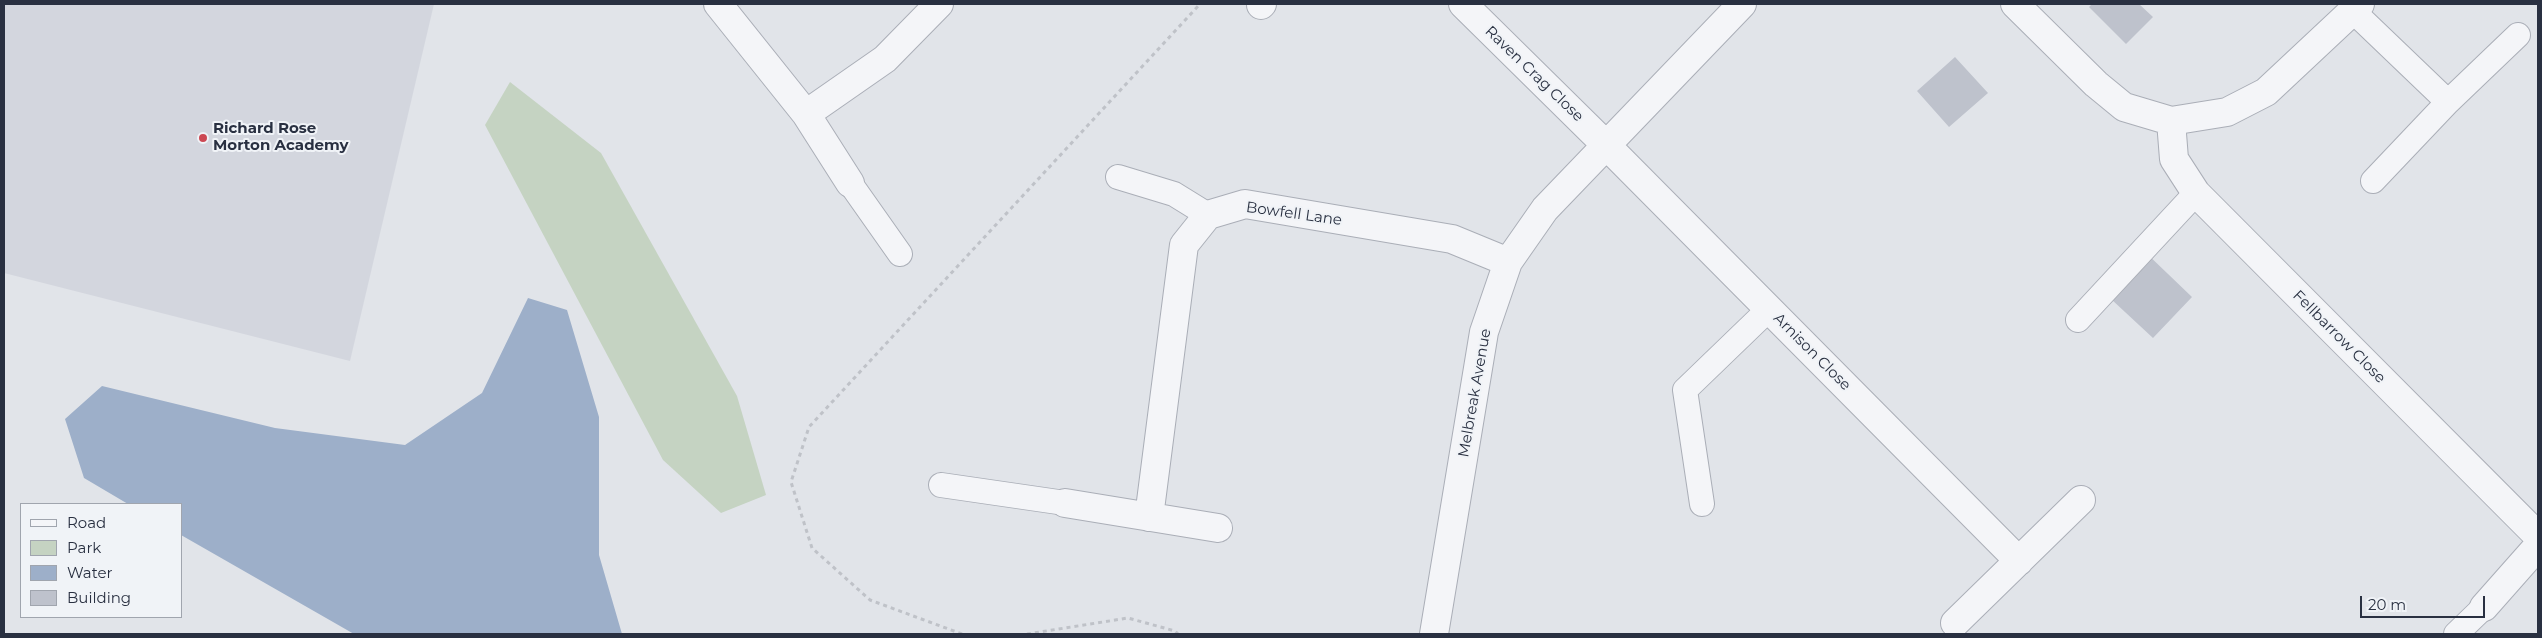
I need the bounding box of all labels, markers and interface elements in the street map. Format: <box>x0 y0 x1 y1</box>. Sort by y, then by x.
street label: Raven Crag Close <box>1481 22 1587 126</box>
place label: Richard Rose Morton Academy <box>213 120 349 155</box>
marker: Richard Rose Morton Academy <box>197 132 209 144</box>
street label: Bowfell Lane <box>1245 198 1343 230</box>
street label: Fellbarrow Close <box>2289 287 2389 387</box>
street label: Arnison Close <box>1770 310 1854 394</box>
street label: Melbreak Avenue <box>1455 327 1495 459</box>
legend <box>20 503 182 618</box>
text: Road <box>67 513 106 532</box>
text: Park <box>67 538 101 557</box>
text: Water <box>67 563 113 582</box>
scale bar <box>2362 586 2487 618</box>
text: Building <box>67 588 131 607</box>
text: 20 m <box>2368 595 2406 614</box>

